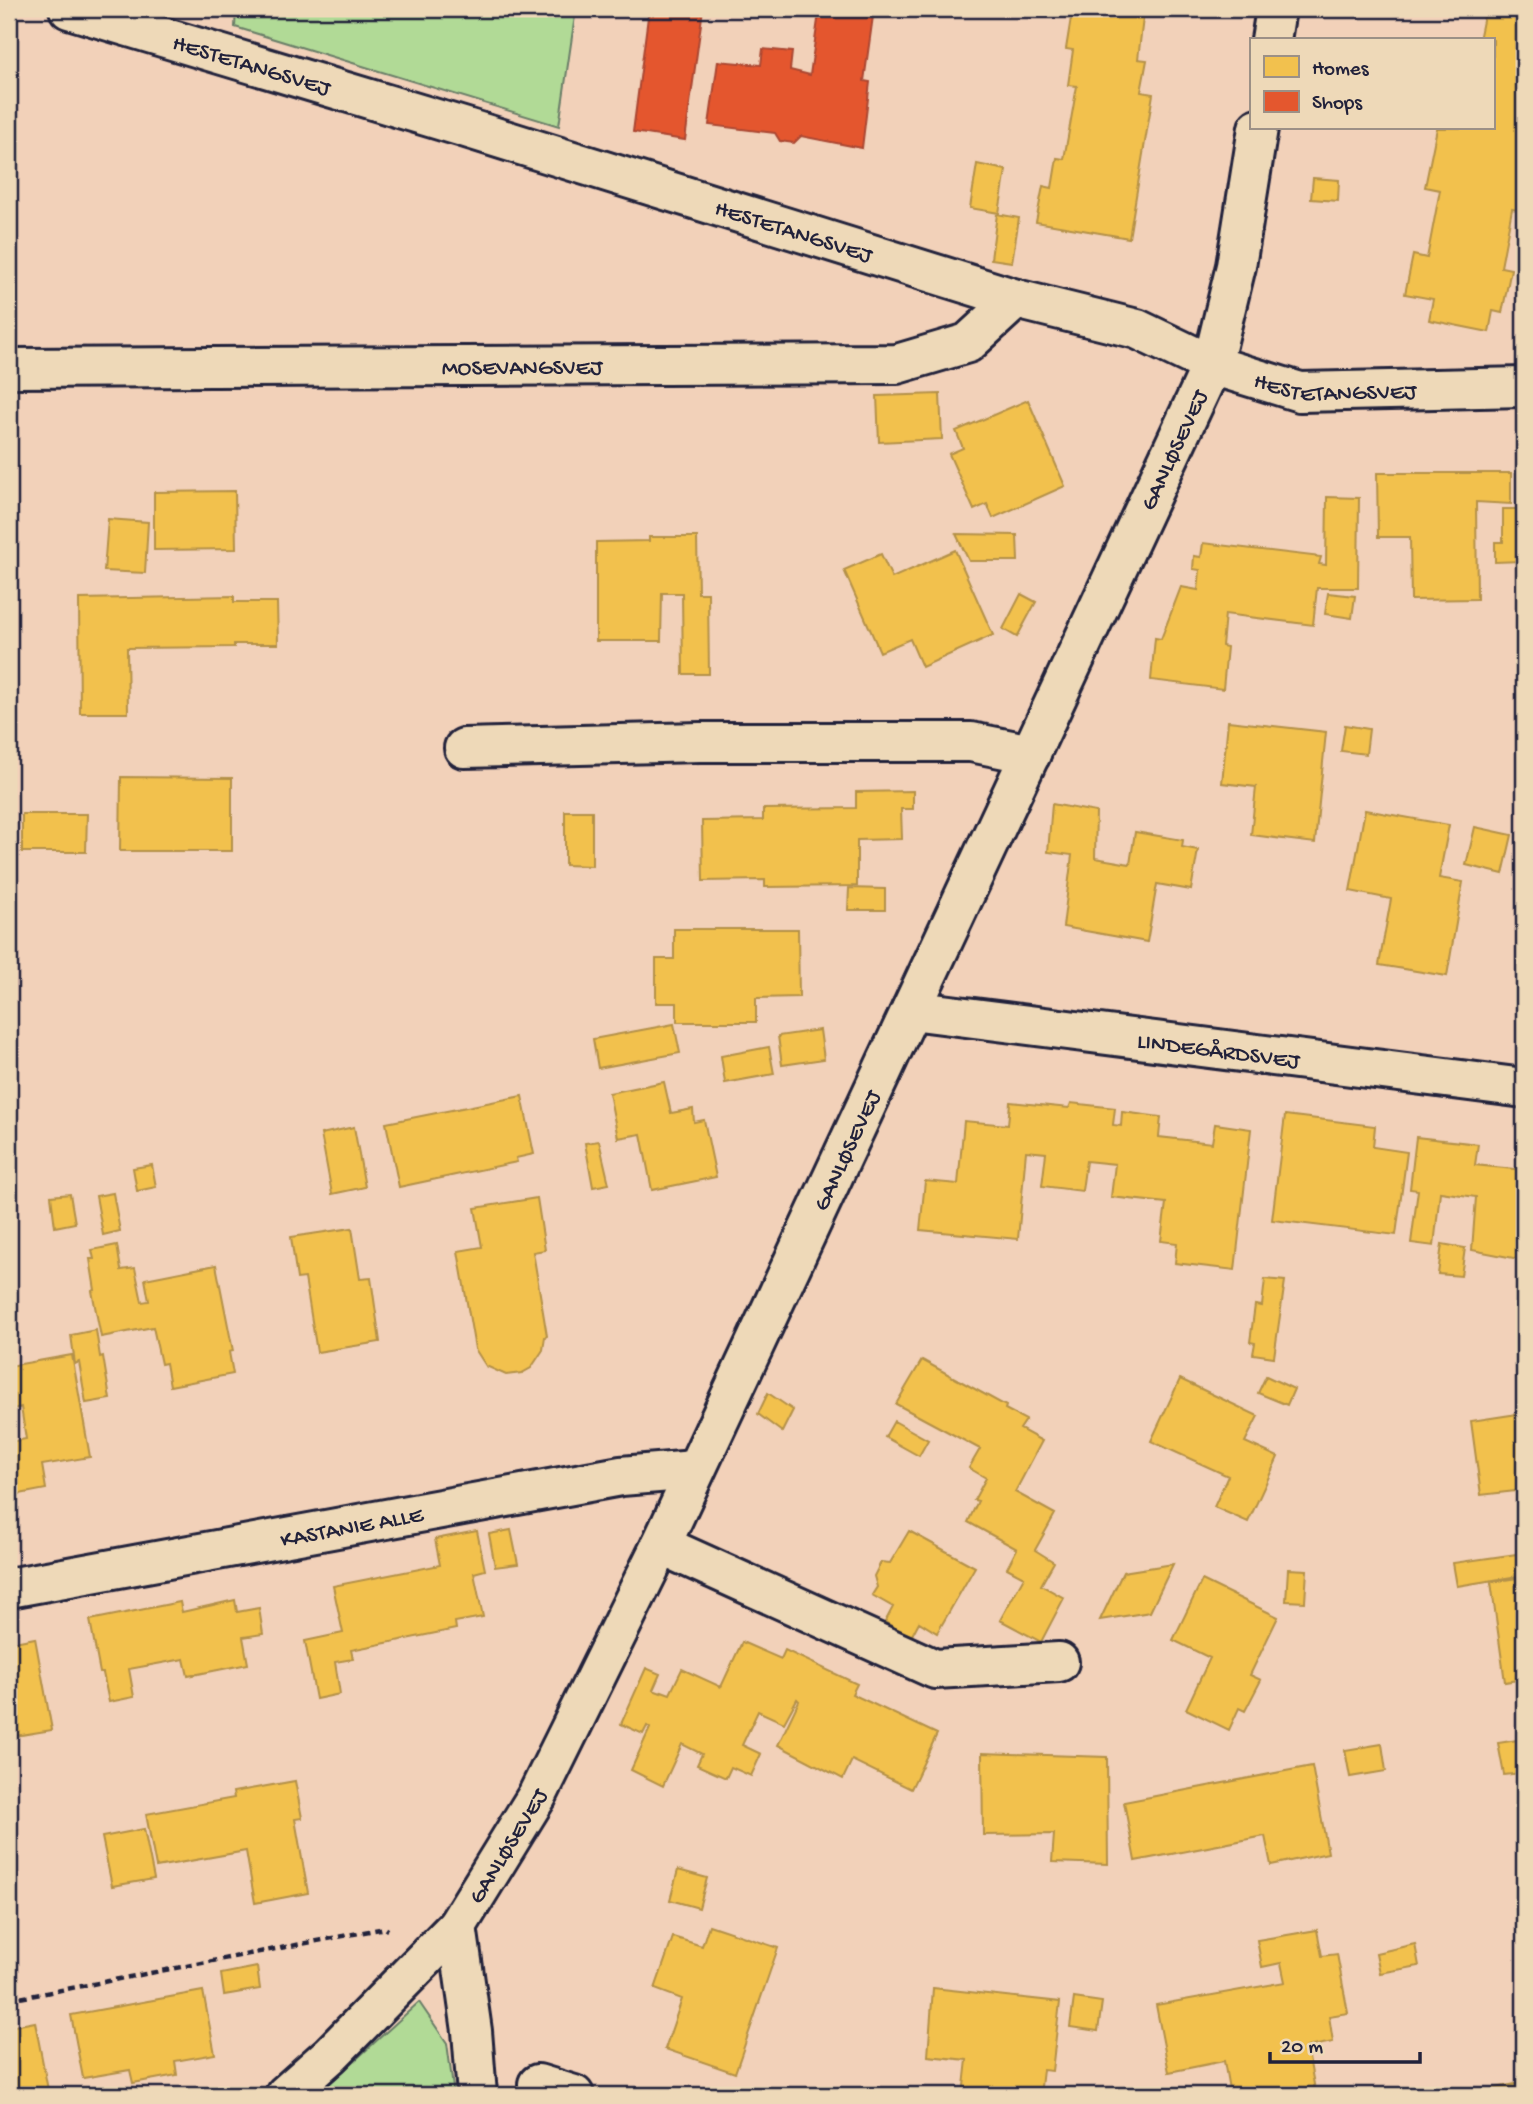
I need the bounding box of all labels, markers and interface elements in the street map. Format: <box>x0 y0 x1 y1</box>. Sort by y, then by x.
street label: HESTETANGSVEJ <box>169 31 335 104</box>
legend <box>1250 38 1494 130</box>
text: Homes <box>1312 58 1370 83</box>
text: Shops <box>1312 92 1363 117</box>
street label: HESTETANGSVEJ <box>711 196 877 271</box>
street label: MOSEVANGSVEJ <box>442 355 604 383</box>
street label: HESTETANGSVEJ <box>1250 369 1418 409</box>
street label: GANLØSEVEJ <box>1136 385 1216 515</box>
street label: LINDEGÅRDSVEJ <box>1135 1029 1303 1077</box>
street label: GANLØSEVEJ <box>809 1085 889 1216</box>
street label: KASTANIE ALLE <box>278 1502 427 1555</box>
street label: GANLØSEVEJ <box>464 1784 556 1909</box>
scale bar <box>1270 2020 1421 2064</box>
text: 20 m <box>1281 2036 1323 2061</box>

